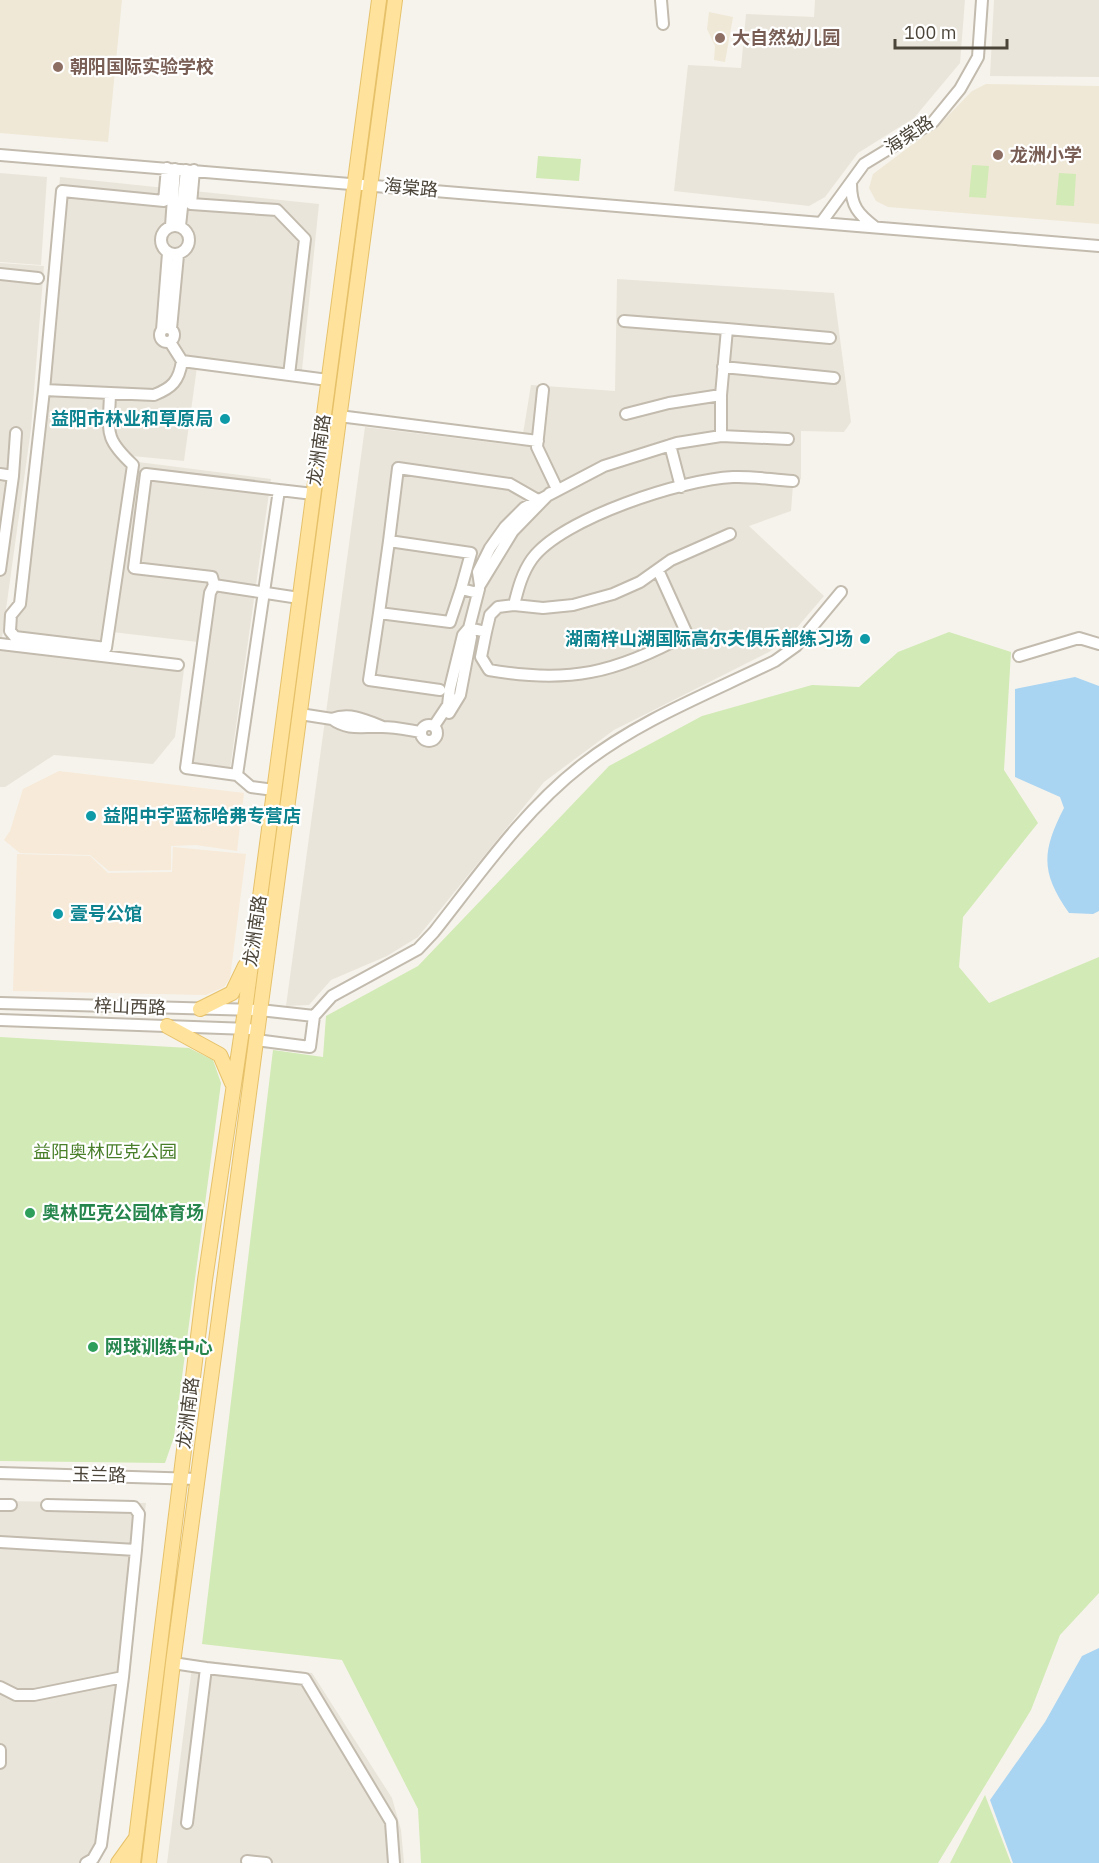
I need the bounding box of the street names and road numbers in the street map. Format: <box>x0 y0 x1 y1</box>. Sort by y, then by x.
street label: 海棠路 <box>880 110 938 159</box>
street label: 海棠路 <box>383 174 439 201</box>
street label: 龙洲南路 <box>302 413 335 487</box>
street label: 龙洲南路 <box>238 894 271 968</box>
street label: 梓山西路 <box>94 994 166 1019</box>
street label: 龙洲南路 <box>172 1376 203 1450</box>
street label: 玉兰路 <box>72 1463 126 1486</box>

